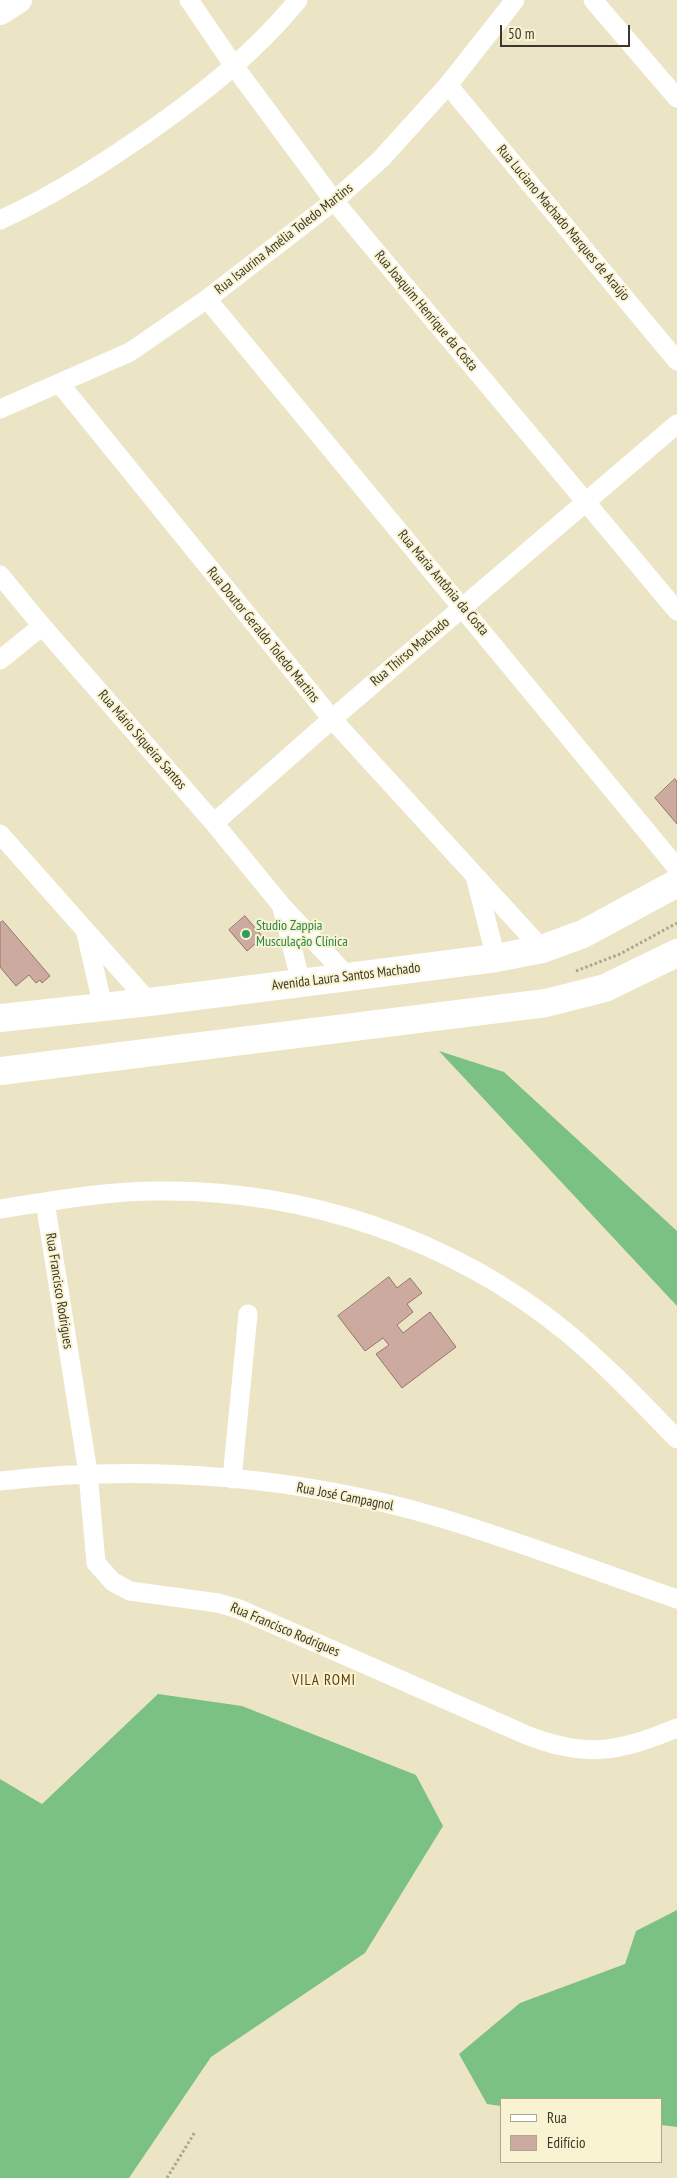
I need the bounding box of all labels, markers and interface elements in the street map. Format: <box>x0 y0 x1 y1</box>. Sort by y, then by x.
scale bar <box>502 15 632 47</box>
text: 50 m <box>508 24 534 43</box>
street label: Rua Luciano Machado Marques de Araújo <box>493 142 633 304</box>
street label: Rua Isaurina Amélia Toledo Martins <box>212 180 356 298</box>
street label: Rua Joaquim Henrique da Costa <box>371 247 481 375</box>
street label: Rua Maria Antônia da Costa <box>394 527 492 639</box>
street label: Rua Doutor Geraldo Toledo Martins <box>203 564 323 706</box>
street label: Rua Thirso Machado <box>367 614 453 690</box>
street label: Rua Mário Siqueira Santos <box>94 687 190 793</box>
place label: Studio Zappia Musculação Clínica <box>256 918 348 950</box>
marker: Studio Zappia Musculação Clínica <box>240 928 252 940</box>
street label: Avenida Laura Santos Machado <box>271 960 421 994</box>
street label: Rua Francisco Rodrigues <box>42 1232 76 1350</box>
street label: Rua José Campagnol <box>295 1479 395 1515</box>
street label: Rua Francisco Rodrigues <box>228 1599 342 1661</box>
district label: VILA ROMI <box>291 1672 357 1690</box>
legend <box>500 2098 662 2163</box>
text: Rua <box>547 2108 567 2127</box>
text: Edifício <box>547 2133 585 2152</box>

